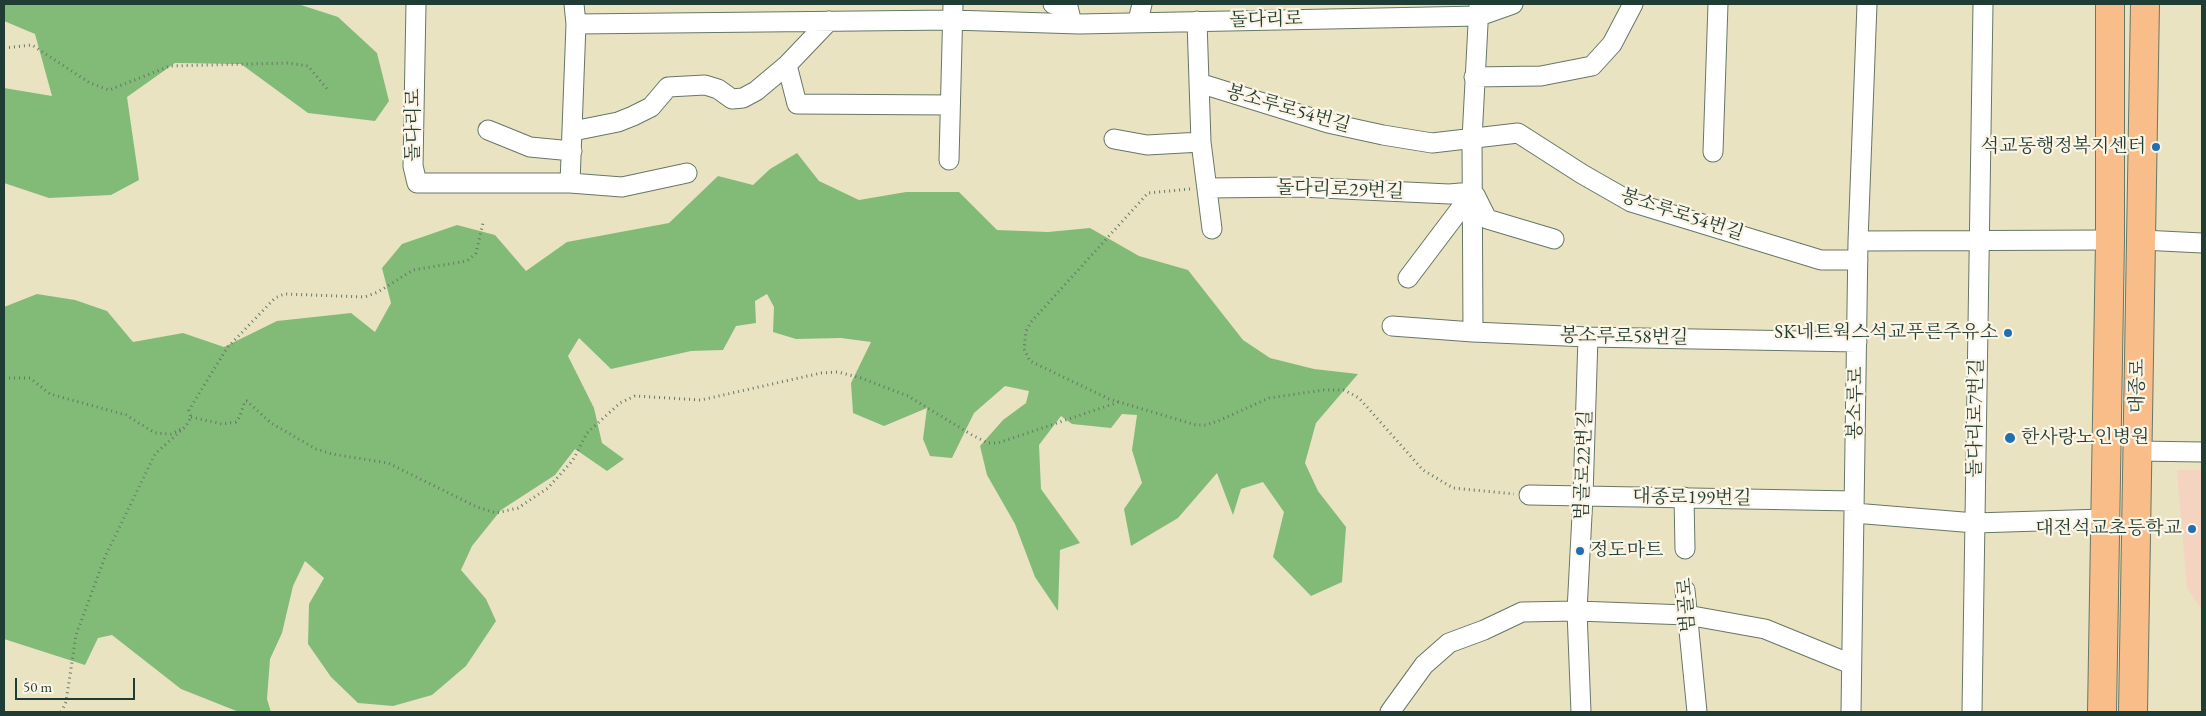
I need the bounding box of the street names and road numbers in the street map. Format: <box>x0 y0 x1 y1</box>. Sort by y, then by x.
street label: 돌다리로 <box>1229 8 1303 32</box>
street label: 봉소루로54번길 <box>1223 80 1353 138</box>
street label: 돌다리로 <box>403 88 425 162</box>
street label: 돌다리로29번길 <box>1275 176 1405 204</box>
street label: 봉소루로54번길 <box>1617 184 1747 246</box>
street label: 봉소루로58번길 <box>1560 324 1688 350</box>
street label: 돌다리로7번길 <box>1964 358 1988 478</box>
street label: 대종로 <box>2126 358 2150 414</box>
street label: 봉소루로 <box>1844 366 1868 440</box>
street label: 범골로22번길 <box>1571 410 1597 520</box>
street label: 대종로199번길 <box>1632 486 1752 510</box>
street label: 범골로 <box>1674 577 1700 633</box>

